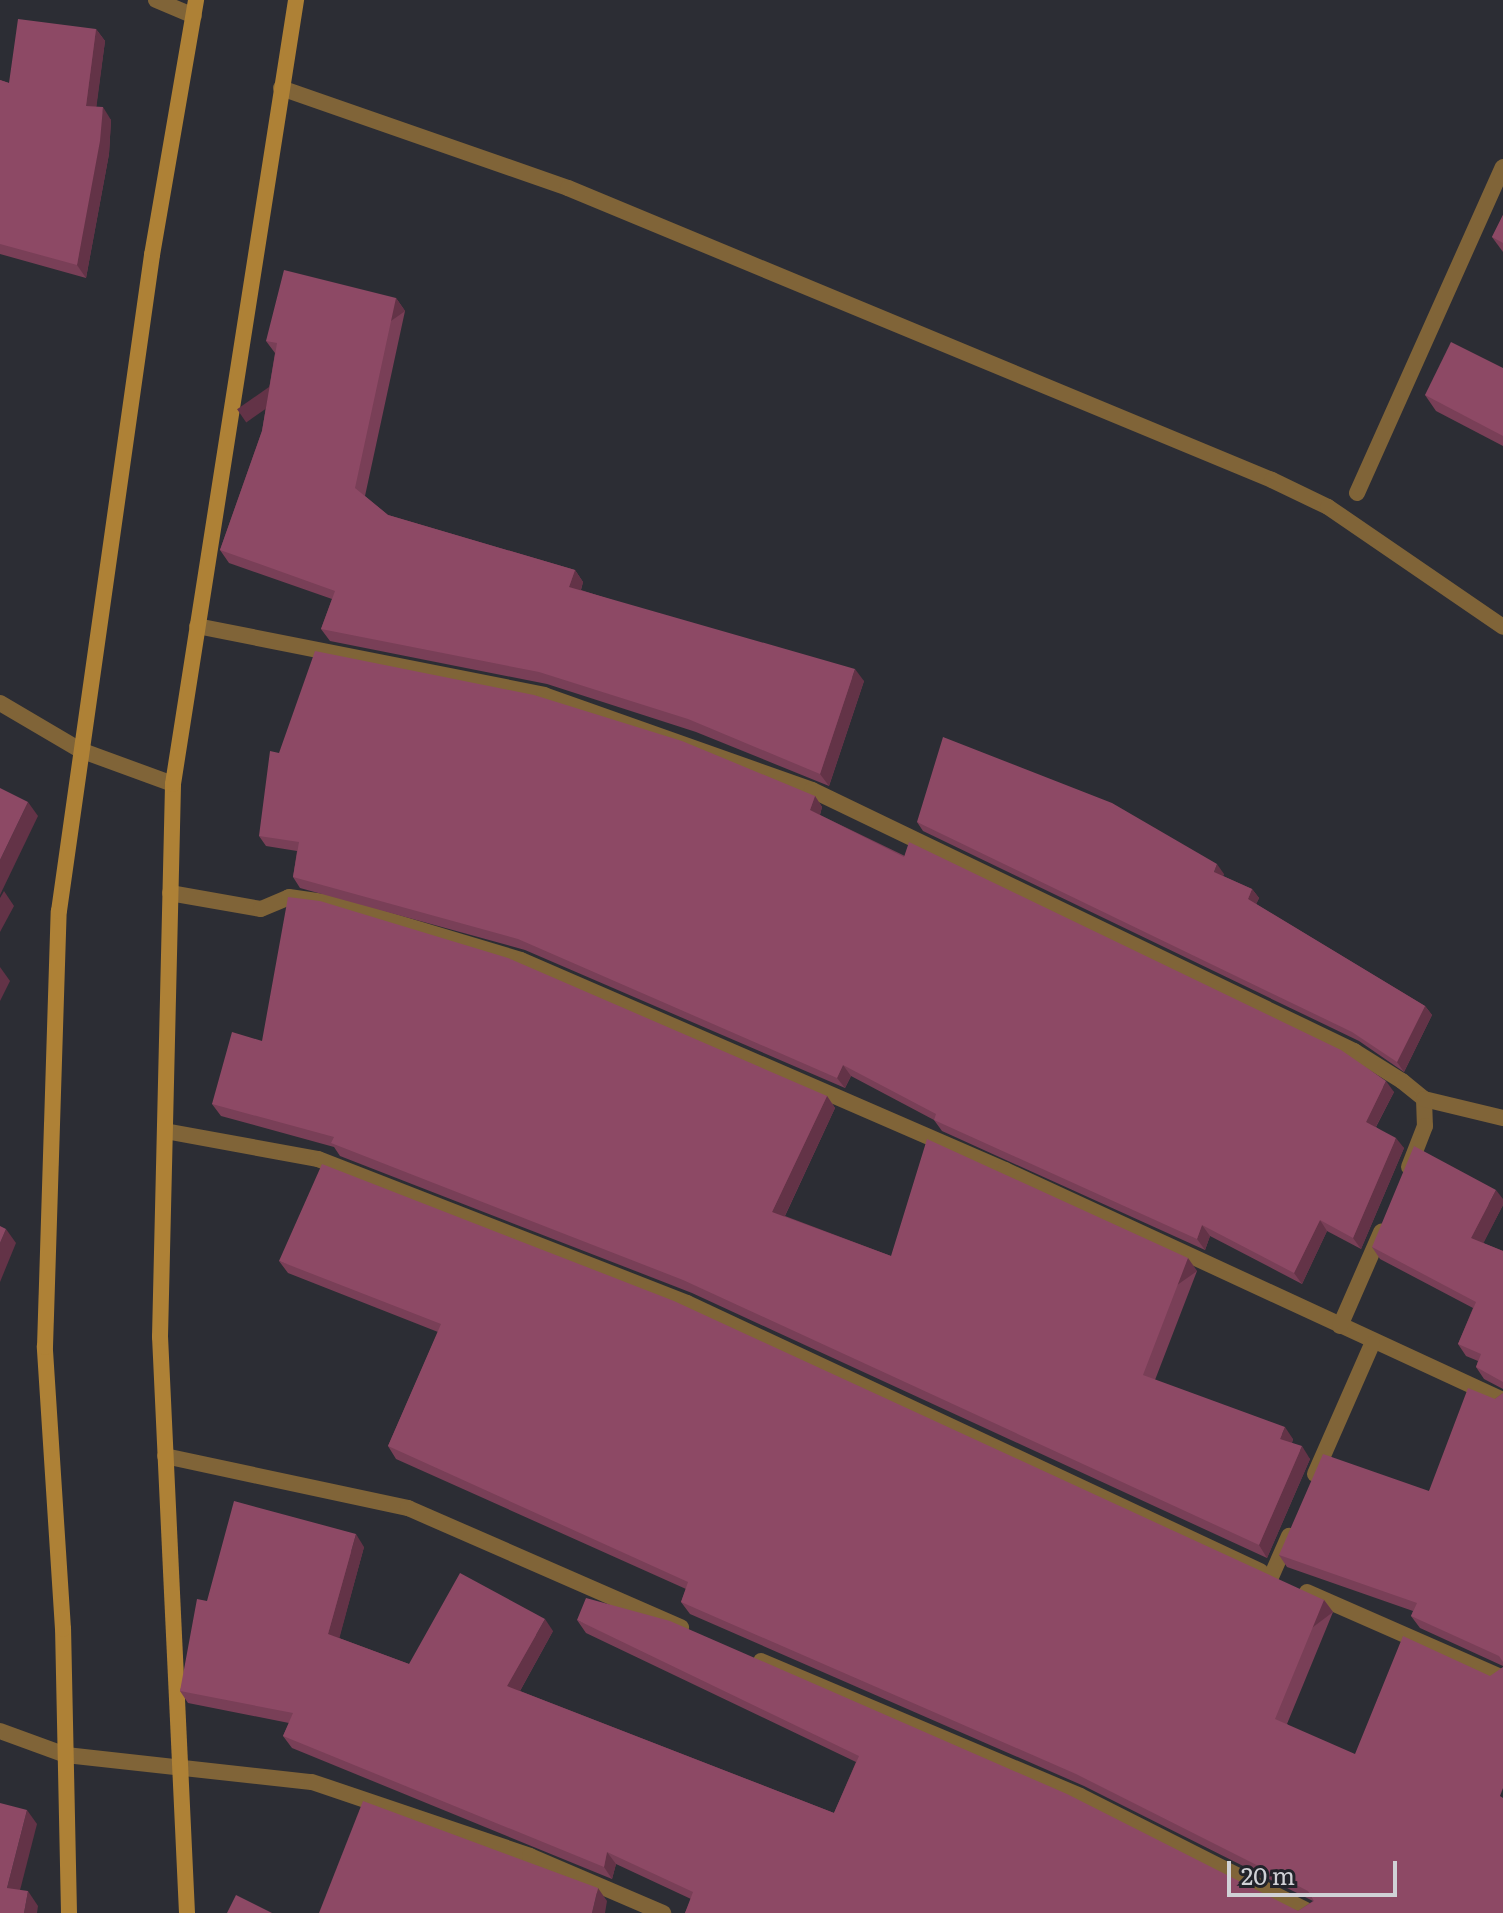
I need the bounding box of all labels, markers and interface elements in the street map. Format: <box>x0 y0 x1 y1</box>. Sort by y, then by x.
scale bar <box>1231 1845 1401 1895</box>
text: 20 m <box>1241 1857 1295 1892</box>

